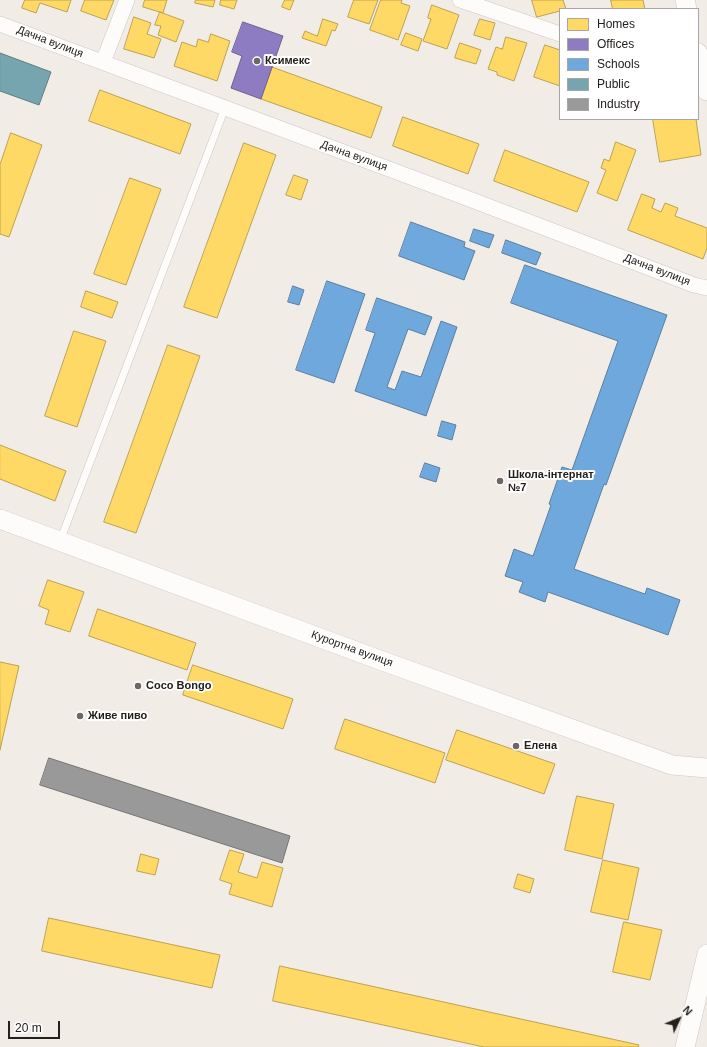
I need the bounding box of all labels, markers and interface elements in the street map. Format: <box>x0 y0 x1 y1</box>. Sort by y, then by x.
legend <box>559 8 699 120</box>
text: Homes <box>597 17 635 31</box>
street label: Дачна вулиця <box>15 23 85 61</box>
text: Offices <box>597 37 634 51</box>
place label: Ксимекс <box>265 54 310 68</box>
marker: Ксимекс <box>252 56 262 66</box>
text: Schools <box>597 57 640 71</box>
text: Public <box>597 77 630 91</box>
text: Industry <box>597 97 640 111</box>
street label: Дачна вулиця <box>319 138 389 174</box>
street label: Дачна вулиця <box>622 251 692 289</box>
place label: Школа-інтернат №7 <box>508 468 594 494</box>
marker: Школа-інтернат №7 <box>495 476 505 486</box>
street label: Курортна вулиця <box>309 628 395 670</box>
place label: Coco Bongo <box>146 679 211 693</box>
marker: Coco Bongo <box>133 681 143 691</box>
place label: Живе пиво <box>88 709 147 723</box>
marker: Живе пиво <box>75 711 85 721</box>
place label: Елена <box>524 739 557 753</box>
marker: Елена <box>511 741 521 751</box>
north arrow <box>659 999 699 1039</box>
text: N <box>681 1004 695 1018</box>
scale bar <box>10 1013 62 1039</box>
text: 20 m <box>15 1021 42 1035</box>

